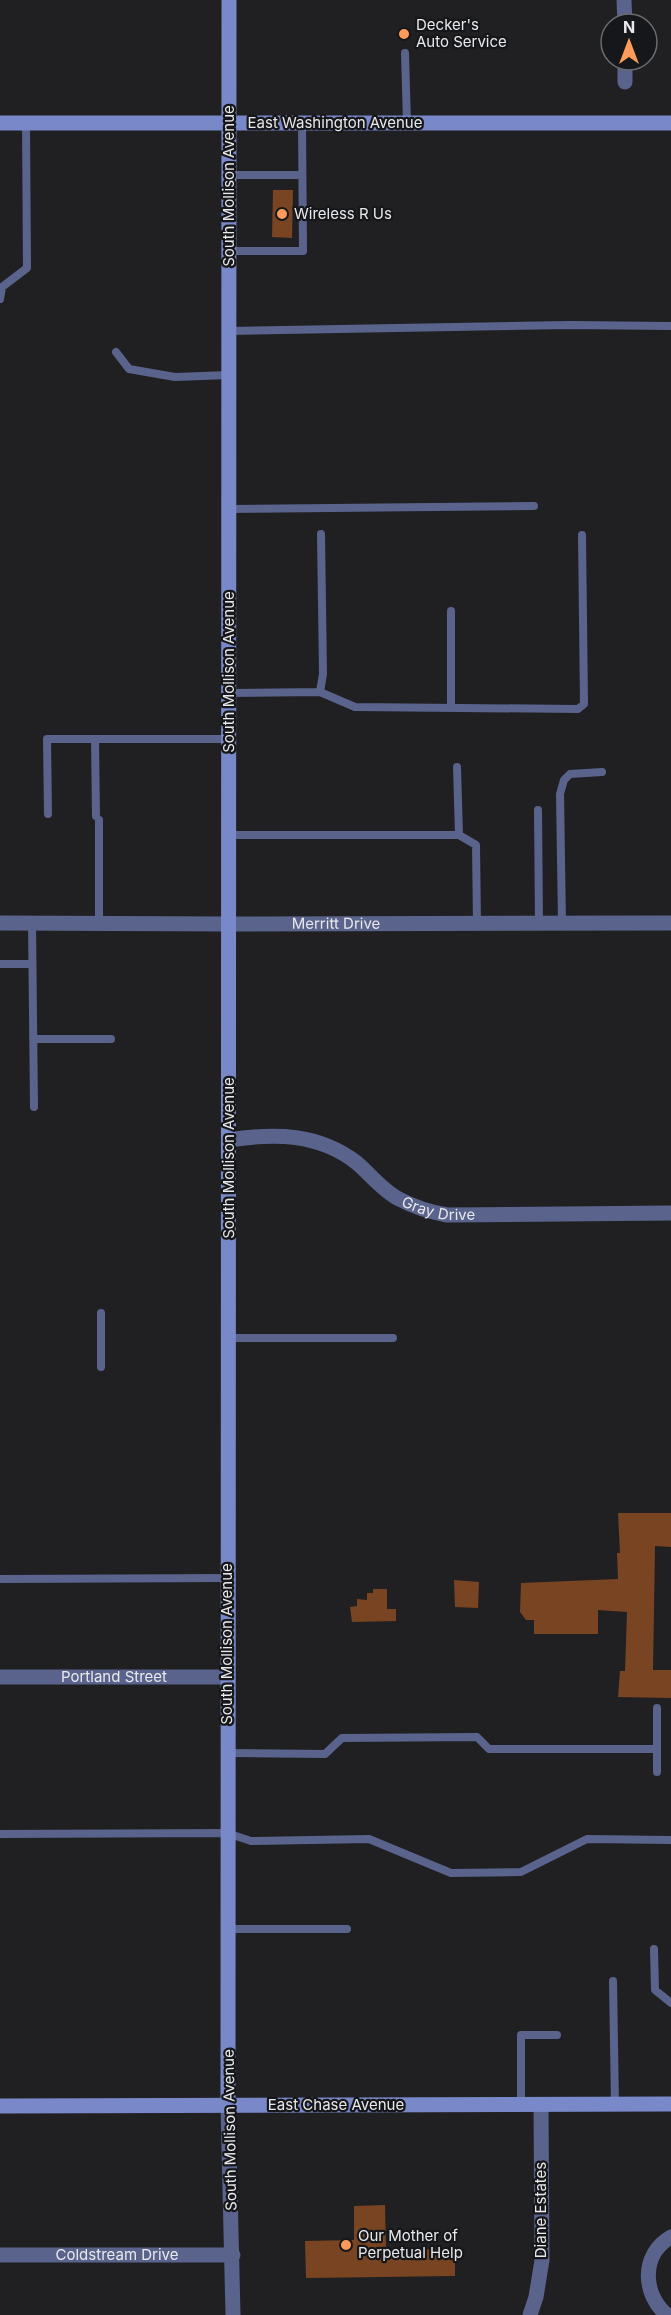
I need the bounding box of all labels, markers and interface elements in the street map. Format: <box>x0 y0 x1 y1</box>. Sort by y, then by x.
north arrow <box>599 12 659 72</box>
place label: Decker's Auto Service <box>416 15 507 51</box>
text: N <box>623 17 635 37</box>
marker: Decker's Auto Service <box>397 27 411 41</box>
street label: South Mollison Avenue <box>219 105 238 267</box>
street label: East Washington Avenue <box>248 113 422 132</box>
place label: Wireless R Us <box>294 204 392 223</box>
marker: Wireless R Us <box>275 207 289 221</box>
street label: South Mollison Avenue <box>219 591 238 753</box>
street label: Merritt Drive <box>292 914 380 933</box>
street label: South Mollison Avenue <box>219 1077 238 1239</box>
street label: Gray Drive <box>399 1192 475 1224</box>
street label: South Mollison Avenue <box>217 1563 236 1725</box>
street label: Portland Street <box>61 1667 167 1686</box>
street label: South Mollison Avenue <box>219 2049 240 2211</box>
street label: East Chase Avenue <box>268 2095 404 2114</box>
street label: Diane Estates <box>531 2162 550 2258</box>
place label: Our Mother of Perpetual Help <box>358 2226 463 2262</box>
marker: Our Mother of Perpetual Help <box>339 2238 353 2252</box>
street label: Coldstream Drive <box>56 2245 179 2264</box>

